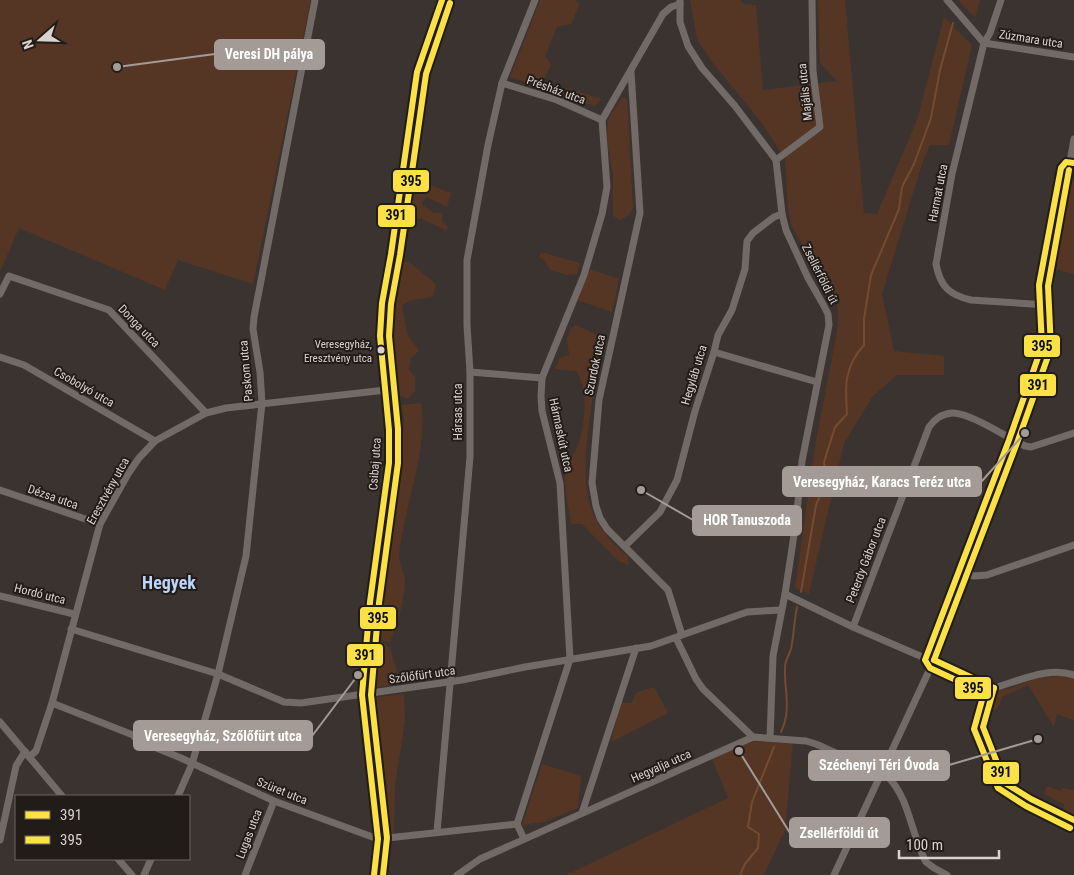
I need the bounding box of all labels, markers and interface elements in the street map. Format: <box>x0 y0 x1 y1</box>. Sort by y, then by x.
north arrow <box>15 15 65 65</box>
street label: Zúzmara utca <box>998 27 1064 51</box>
text: N <box>19 38 37 51</box>
callout: Veresi DH pálya <box>215 40 324 69</box>
text: Veresi DH pálya <box>225 46 314 62</box>
street label: Majális utca <box>795 62 815 121</box>
street label: Présház utca <box>525 73 588 107</box>
street label: Harmat utca <box>926 163 951 223</box>
line badge: 395 <box>392 169 430 193</box>
text: 395 <box>400 173 422 189</box>
line badge: 391 <box>377 204 416 228</box>
text: 391 <box>385 207 407 223</box>
street label: Zsellérföldi út <box>799 242 841 307</box>
street label: Donga utca <box>115 302 163 350</box>
street label: Szurdok utca <box>582 333 608 397</box>
line badge: 395 <box>1023 334 1061 358</box>
place label: Veresegyház, Eresztvény utca <box>304 338 372 365</box>
text: 395 <box>1031 338 1053 354</box>
street label: Paskom utca <box>236 339 256 402</box>
street label: Hegyláb utca <box>678 343 710 407</box>
marker: Veresegyház, Eresztvény utca <box>376 345 386 355</box>
street label: Csobolyó utca <box>51 364 117 410</box>
line badge: 391 <box>1019 373 1057 397</box>
text: 391 <box>1027 377 1049 393</box>
street label: Hársas utca <box>451 383 465 440</box>
street label: Hármaskút utca <box>546 397 576 474</box>
street label: Csibaj utca <box>366 437 384 491</box>
street label: Eresztvény utca <box>84 455 132 527</box>
callout: Veresegyház, Karacs Teréz utca <box>783 467 981 496</box>
text: Veresegyház, Karacs Teréz utca <box>793 474 971 490</box>
street label: Dézsa utca <box>26 482 80 512</box>
callout: HOR Tanuszoda <box>693 506 801 535</box>
text: HOR Tanuszoda <box>703 512 791 528</box>
street label: Peterdy Gábor utca <box>843 515 889 605</box>
district label: Hegyek <box>142 572 196 593</box>
street label: Hordó utca <box>13 581 67 607</box>
line badge: 395 <box>359 606 397 630</box>
text: 395 <box>367 610 389 626</box>
line badge: 391 <box>346 643 384 667</box>
text: 391 <box>354 647 376 663</box>
street label: Szőlőfürt utca <box>388 663 456 687</box>
line badge: 395 <box>954 676 992 700</box>
text: 395 <box>962 680 984 696</box>
callout: Veresegyház, Szőlőfürt utca <box>134 721 312 750</box>
text: Veresegyház, Szőlőfürt utca <box>144 728 302 744</box>
street label: Hegyalja utca <box>629 746 693 785</box>
callout: Széchenyi Téri Óvoda <box>809 751 949 780</box>
text: Széchenyi Téri Óvoda <box>819 756 939 773</box>
line badge: 391 <box>982 761 1020 785</box>
text: 391 <box>990 764 1012 780</box>
street label: Szüret utca <box>255 775 310 808</box>
legend <box>15 795 190 860</box>
text: 391 <box>60 806 82 824</box>
street label: Lugas utca <box>233 807 265 861</box>
callout: Zsellérföldi út <box>790 818 889 847</box>
text: Zsellérföldi út <box>800 825 878 841</box>
scale bar <box>899 828 999 860</box>
text: 395 <box>60 831 82 849</box>
text: 100 m <box>906 836 943 854</box>

